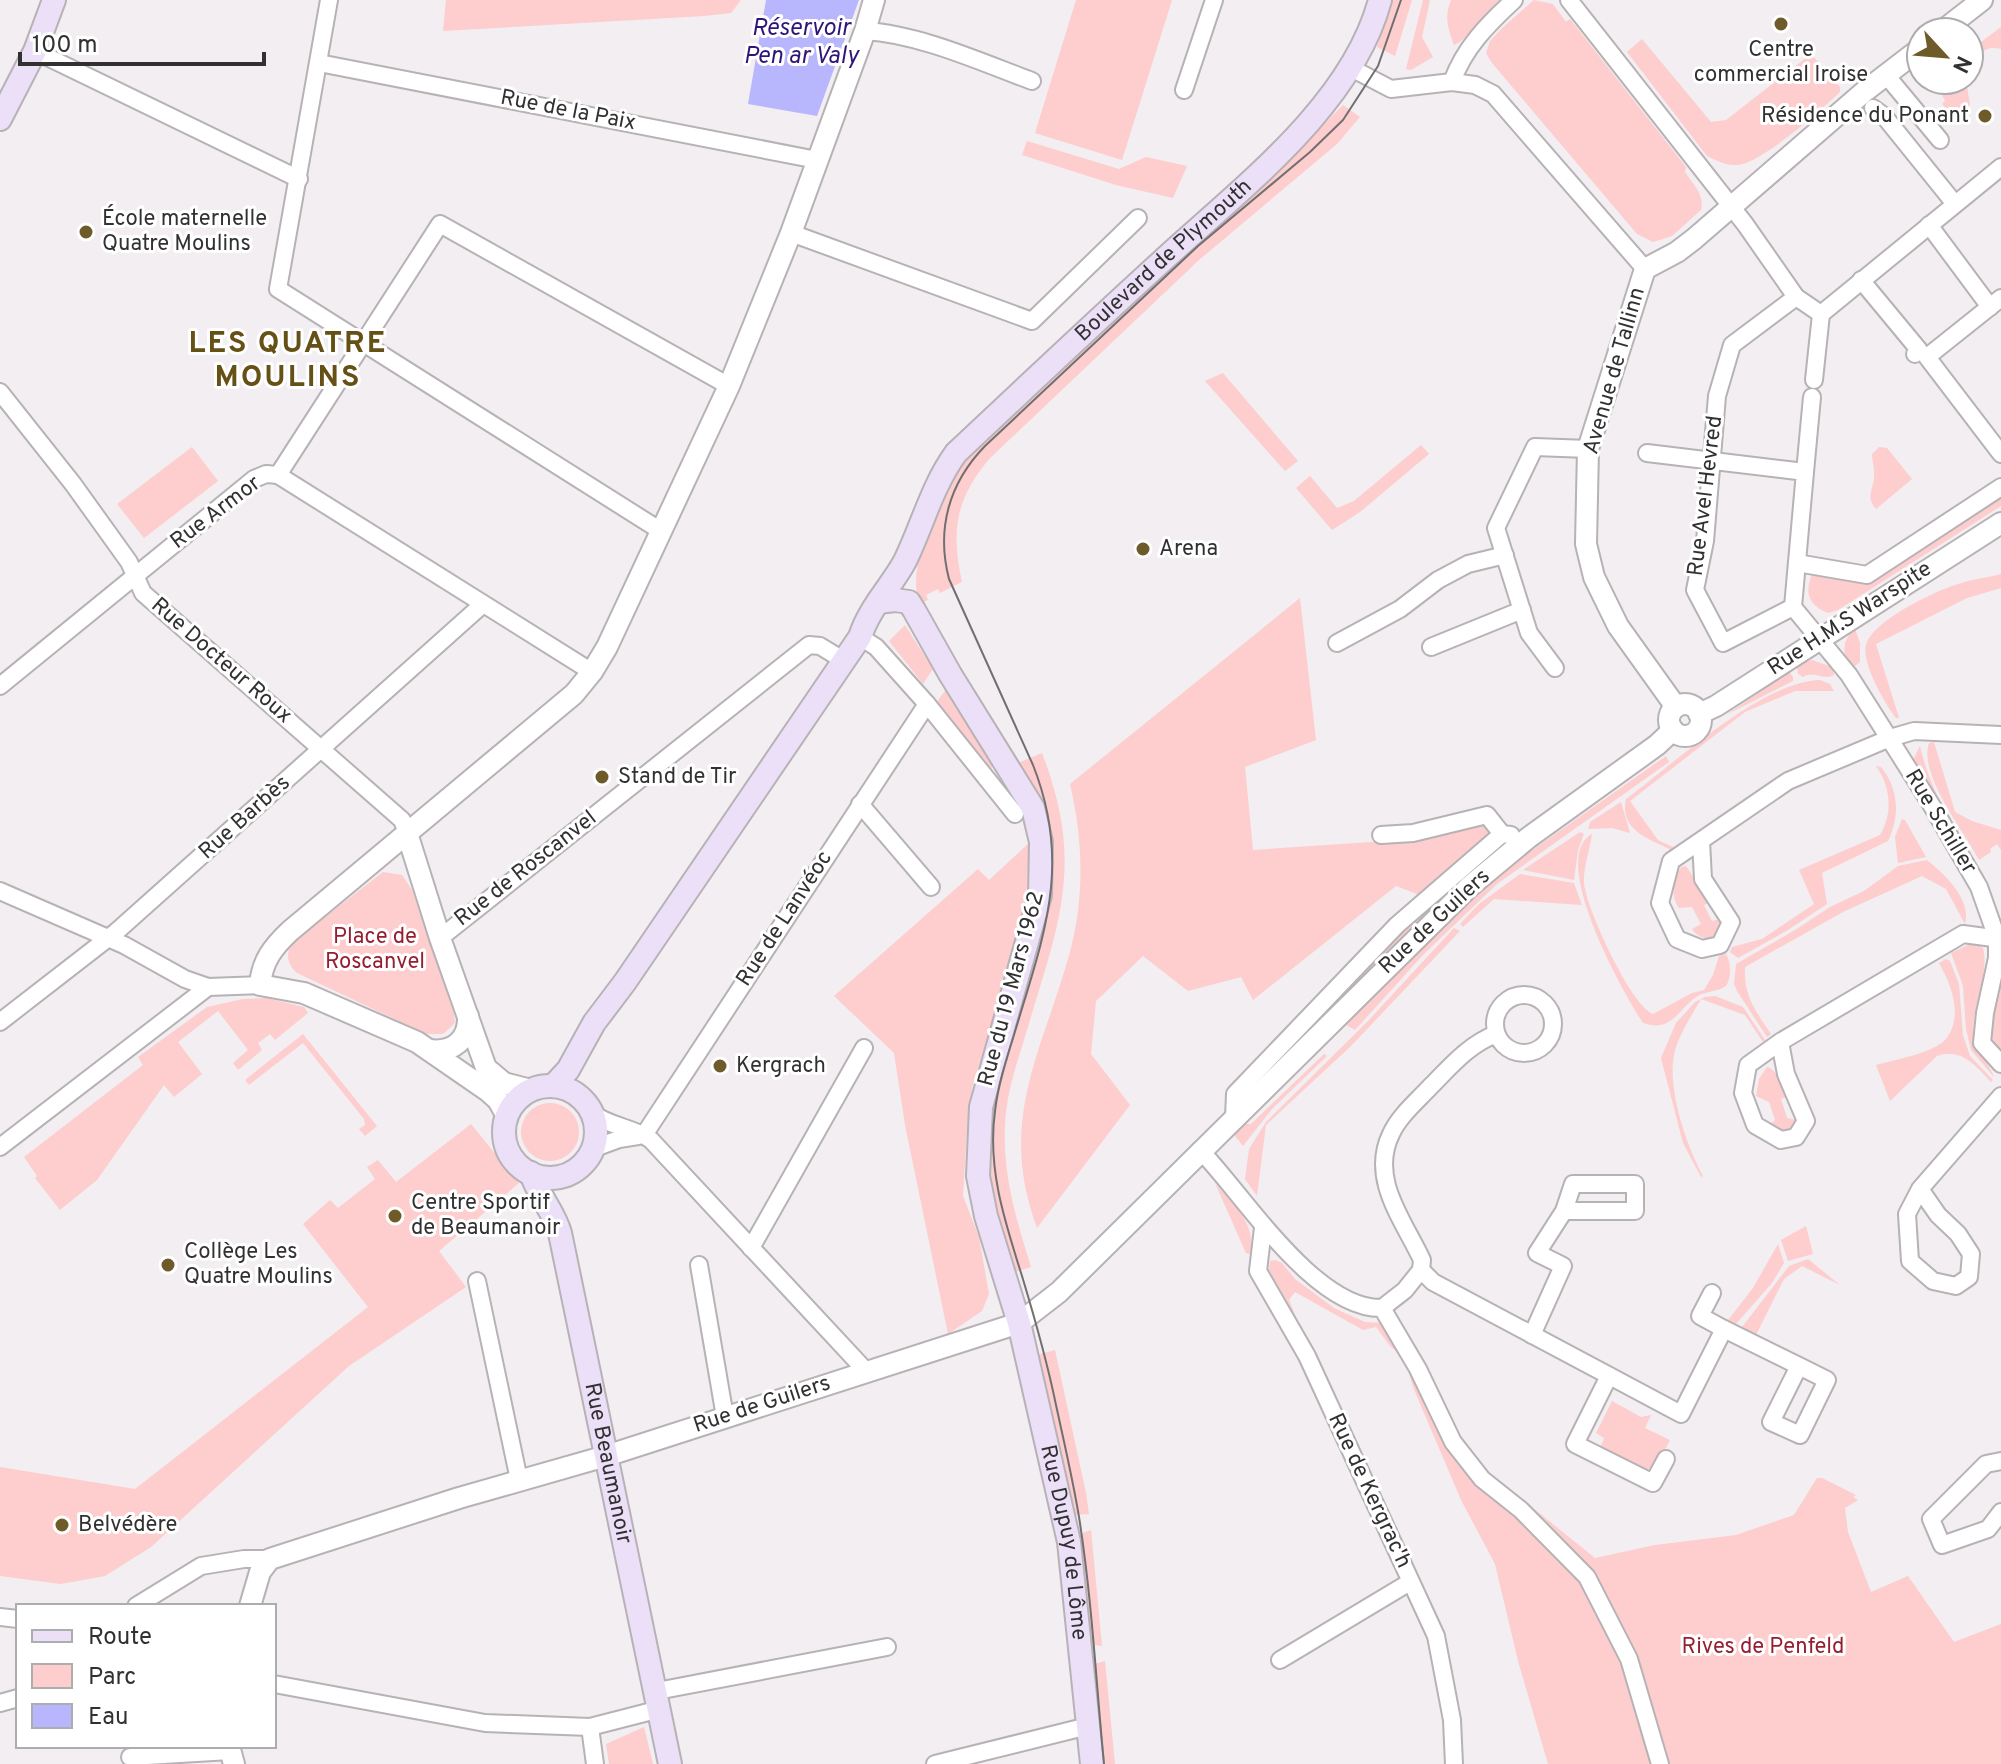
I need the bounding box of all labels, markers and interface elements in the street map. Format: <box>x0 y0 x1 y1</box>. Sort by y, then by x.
water label: Réservoir Pen ar Valy <box>744 14 860 72</box>
marker: Centre commercial Iroise <box>1772 15 1790 33</box>
scale bar <box>20 16 264 66</box>
north arrow <box>1905 16 1985 96</box>
text: 100 m <box>32 31 98 61</box>
place label: Centre commercial Iroise <box>1694 37 1868 89</box>
text: N <box>1945 51 1976 77</box>
street label: Rue de la Paix <box>498 85 638 137</box>
place label: Résidence du Ponant <box>1761 103 1969 130</box>
marker: Résidence du Ponant <box>1976 107 1994 125</box>
street label: Boulevard de Plymouth <box>1070 173 1258 348</box>
place label: École maternelle Quatre Moulins <box>102 204 267 258</box>
marker: École maternelle Quatre Moulins <box>77 223 95 241</box>
street label: Avenue de Tallinn <box>1578 284 1652 458</box>
district label: LES QUATRE MOULINS <box>189 326 387 397</box>
street label: Rue Avel Hevred <box>1683 414 1729 578</box>
street label: Rue Armor <box>166 470 267 556</box>
place label: Arena <box>1159 536 1218 563</box>
marker: Arena <box>1134 540 1152 558</box>
street label: Rue H.M.S Warspite <box>1763 556 1937 682</box>
street label: Rue Docteur Roux <box>145 592 297 730</box>
place label: Stand de Tir <box>618 764 737 791</box>
street label: Rue Schiller <box>1898 765 1982 880</box>
marker: Stand de Tir <box>593 768 611 786</box>
street label: Rue Barbès <box>194 770 296 866</box>
street label: Rue de Roscanvel <box>450 805 602 933</box>
street label: Rue de Lanvéoc <box>731 846 839 992</box>
street label: Rue de Guilers <box>1374 864 1496 980</box>
street label: Rue du 19 Mars 1962 <box>973 889 1051 1089</box>
park label: Place de Roscanvel <box>325 924 425 976</box>
place label: Kergrach <box>736 1053 826 1080</box>
marker: Kergrach <box>711 1057 729 1075</box>
place label: Centre Sportif de Beaumanoir <box>411 1190 561 1242</box>
marker: Centre Sportif de Beaumanoir <box>386 1207 404 1225</box>
place label: Collège Les Quatre Moulins <box>184 1239 333 1291</box>
marker: Collège Les Quatre Moulins <box>159 1256 177 1274</box>
street label: Rue de Guilers <box>690 1370 834 1440</box>
street label: Rue Beaumanoir <box>578 1380 638 1547</box>
street label: Rue de Kergrac'h <box>1321 1409 1417 1573</box>
street label: Rue Dupuy de Lôme <box>1034 1442 1093 1642</box>
place label: Belvédère <box>78 1512 177 1539</box>
marker: Belvédère <box>53 1516 71 1534</box>
legend <box>16 1604 276 1748</box>
text: Route <box>88 1623 152 1653</box>
park label: Rives de Penfeld <box>1682 1634 1844 1661</box>
text: Parc <box>88 1663 136 1693</box>
text: Eau <box>88 1703 128 1733</box>

